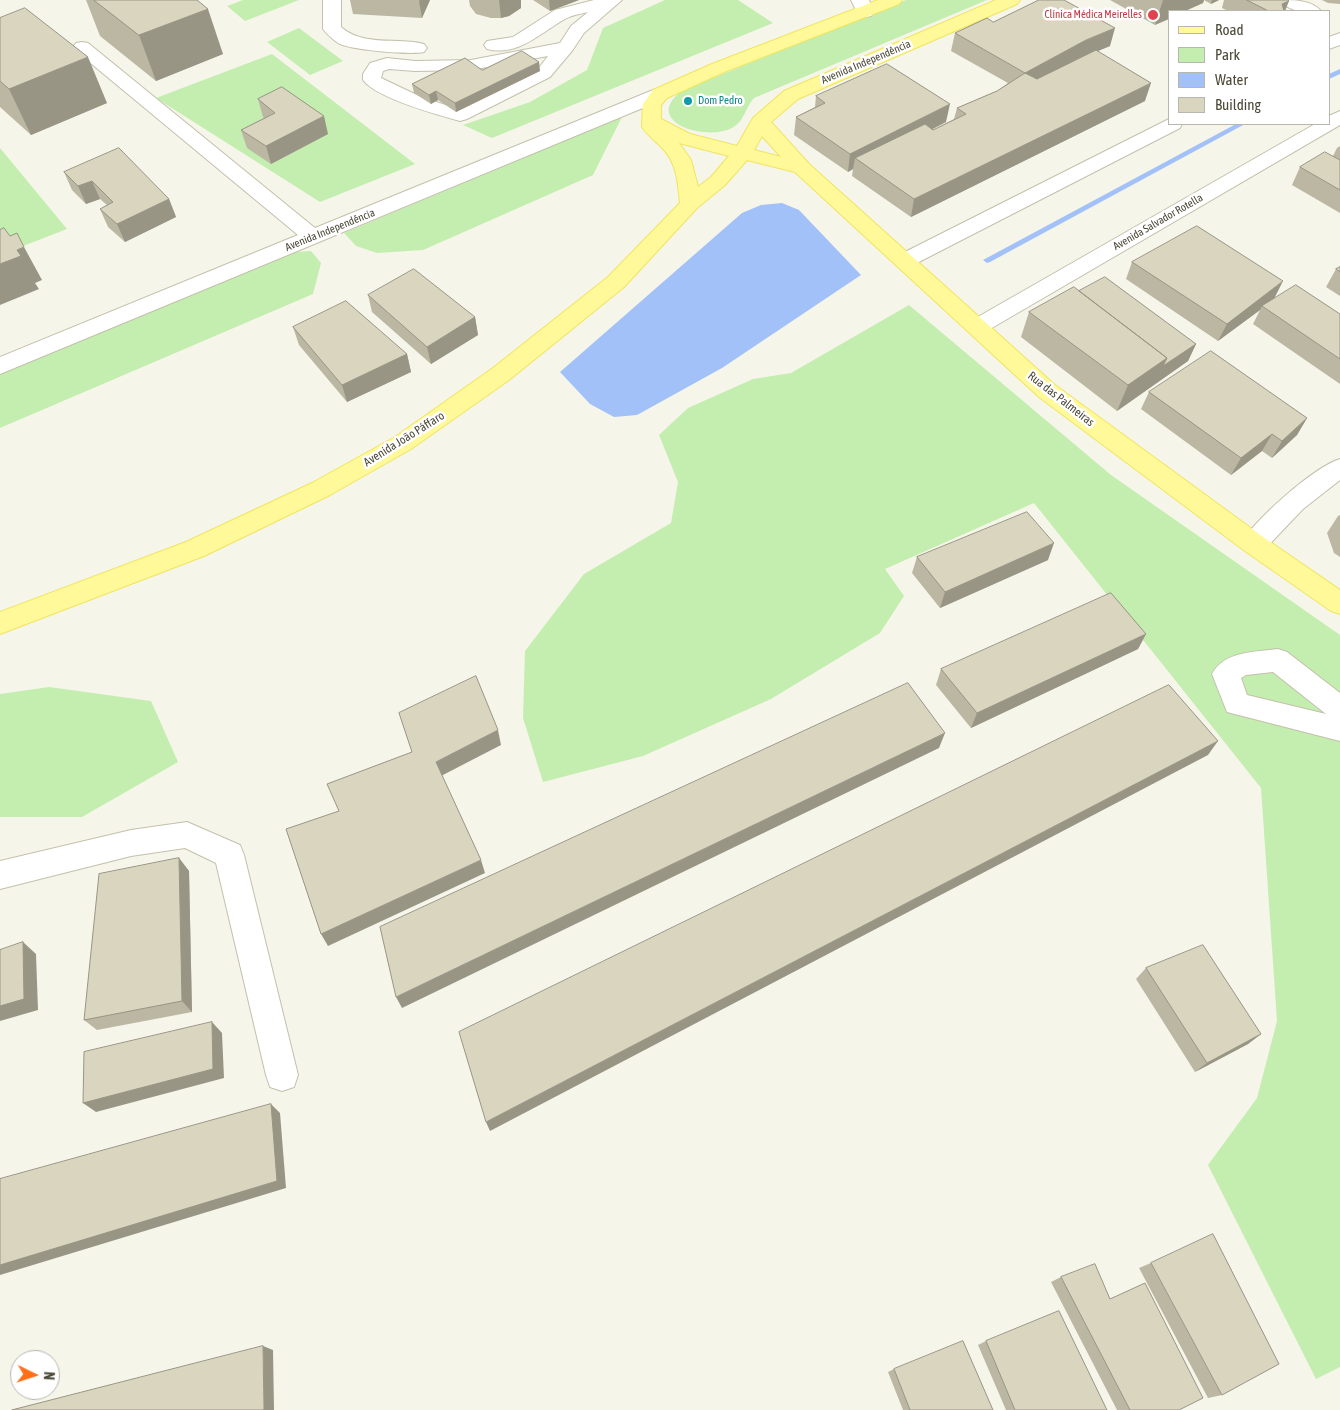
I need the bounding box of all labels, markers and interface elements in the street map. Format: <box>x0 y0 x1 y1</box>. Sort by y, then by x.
place label: Clínica Médica Meirelles <box>1045 8 1142 22</box>
marker: Clínica Médica Meirelles <box>1146 8 1160 22</box>
legend <box>1168 10 1330 125</box>
text: Road <box>1215 21 1244 38</box>
street label: Avenida Independência <box>819 37 913 87</box>
text: Park <box>1215 46 1240 63</box>
text: Water <box>1215 71 1248 88</box>
place label: Dom Pedro <box>698 94 743 108</box>
marker: Dom Pedro <box>682 95 694 107</box>
text: Building <box>1215 96 1261 113</box>
street label: Avenida Salvador Rotella <box>1111 191 1205 253</box>
street label: Avenida Independência <box>283 206 377 254</box>
street label: Rua das Palmeiras <box>1025 369 1097 429</box>
street label: Avenida João Páffaro <box>361 408 447 470</box>
north arrow <box>10 1350 60 1400</box>
text: N <box>41 1371 57 1381</box>

